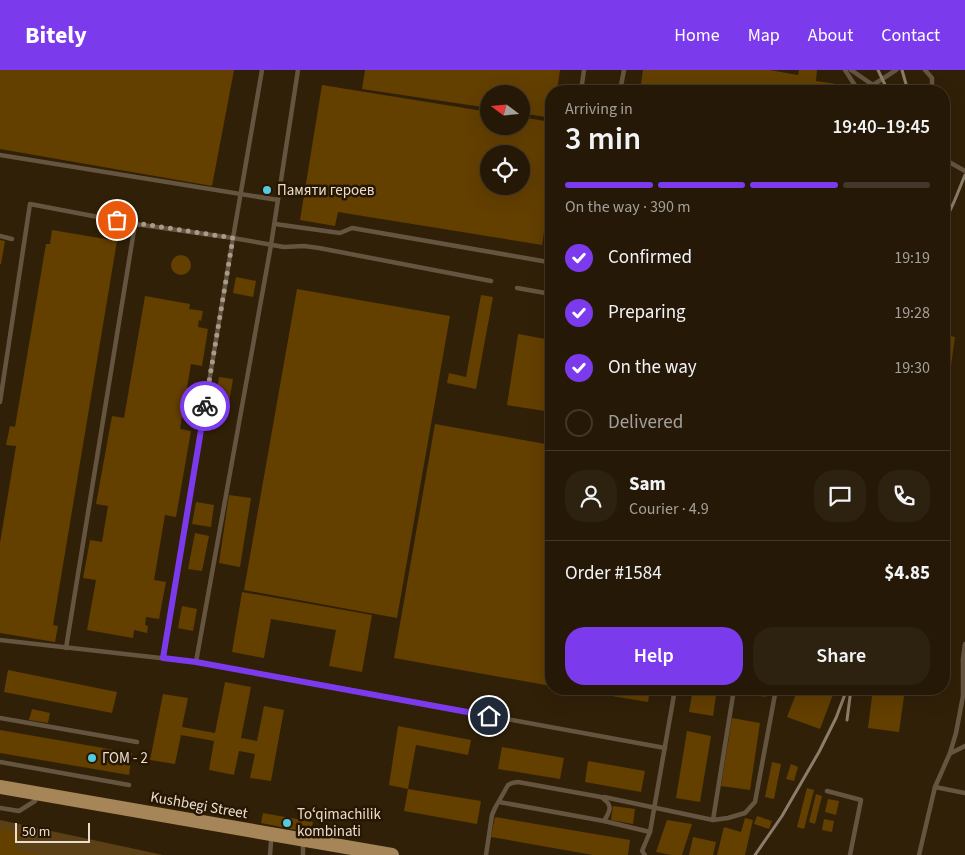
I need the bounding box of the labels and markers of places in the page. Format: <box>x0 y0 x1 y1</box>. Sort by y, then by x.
place label: Памяти героев <box>277 180 375 201</box>
marker: Памяти героев <box>261 184 273 196</box>
pin <box>96 199 138 241</box>
pin <box>468 695 510 737</box>
place label: ГОМ - 2 <box>102 748 148 769</box>
marker: ГОМ - 2 <box>86 752 98 764</box>
place label: Toʻqimachilik kombinati <box>297 804 382 842</box>
marker: Toʻqimachilik kombinati <box>281 817 293 829</box>

